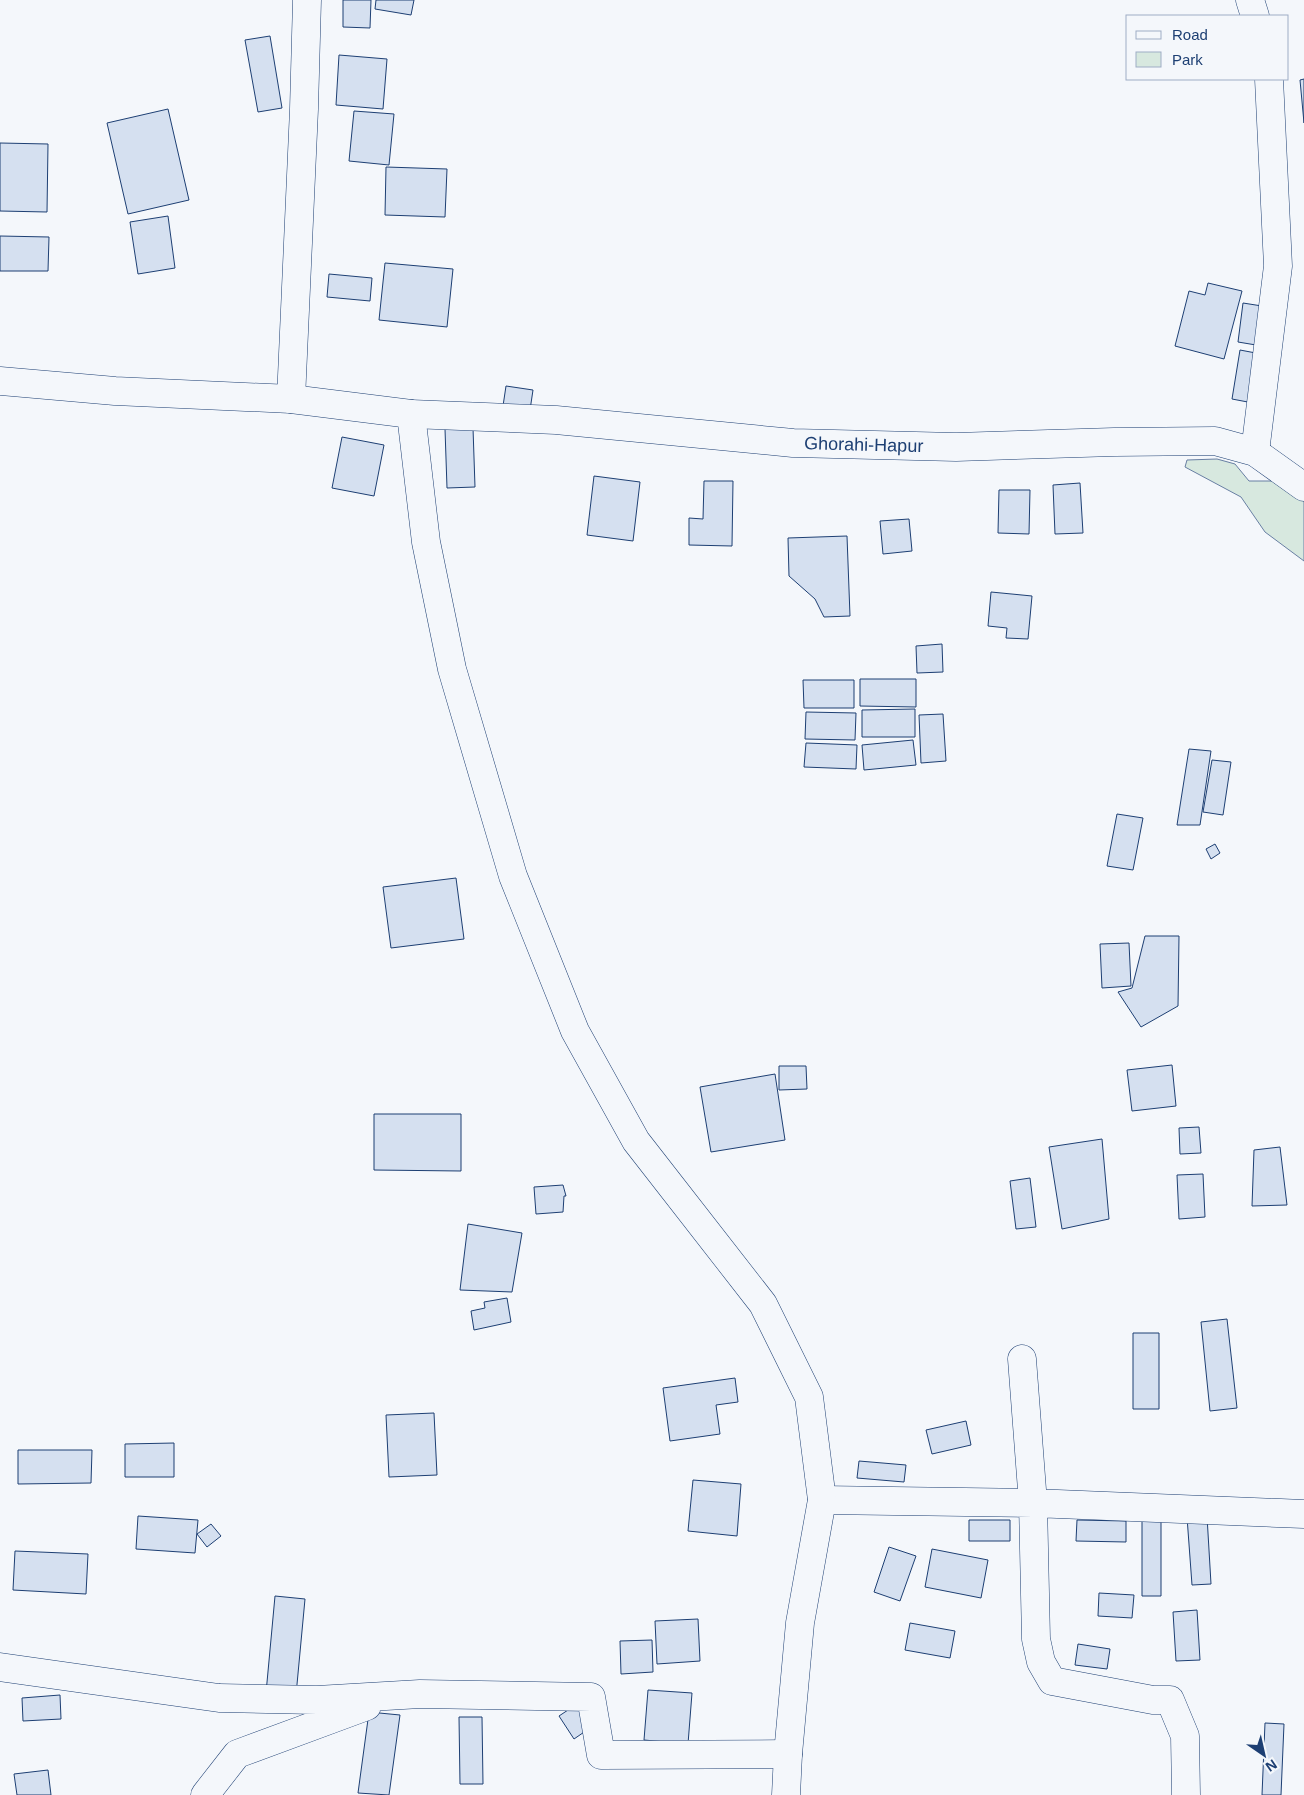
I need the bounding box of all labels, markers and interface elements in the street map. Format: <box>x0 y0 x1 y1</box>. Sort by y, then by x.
legend <box>1126 15 1289 80</box>
text: Road <box>1172 26 1208 43</box>
text: Park <box>1172 51 1203 68</box>
street label: Ghorahi-Hapur <box>804 433 924 456</box>
north arrow <box>1239 1730 1289 1780</box>
text: N <box>1263 1756 1280 1775</box>

